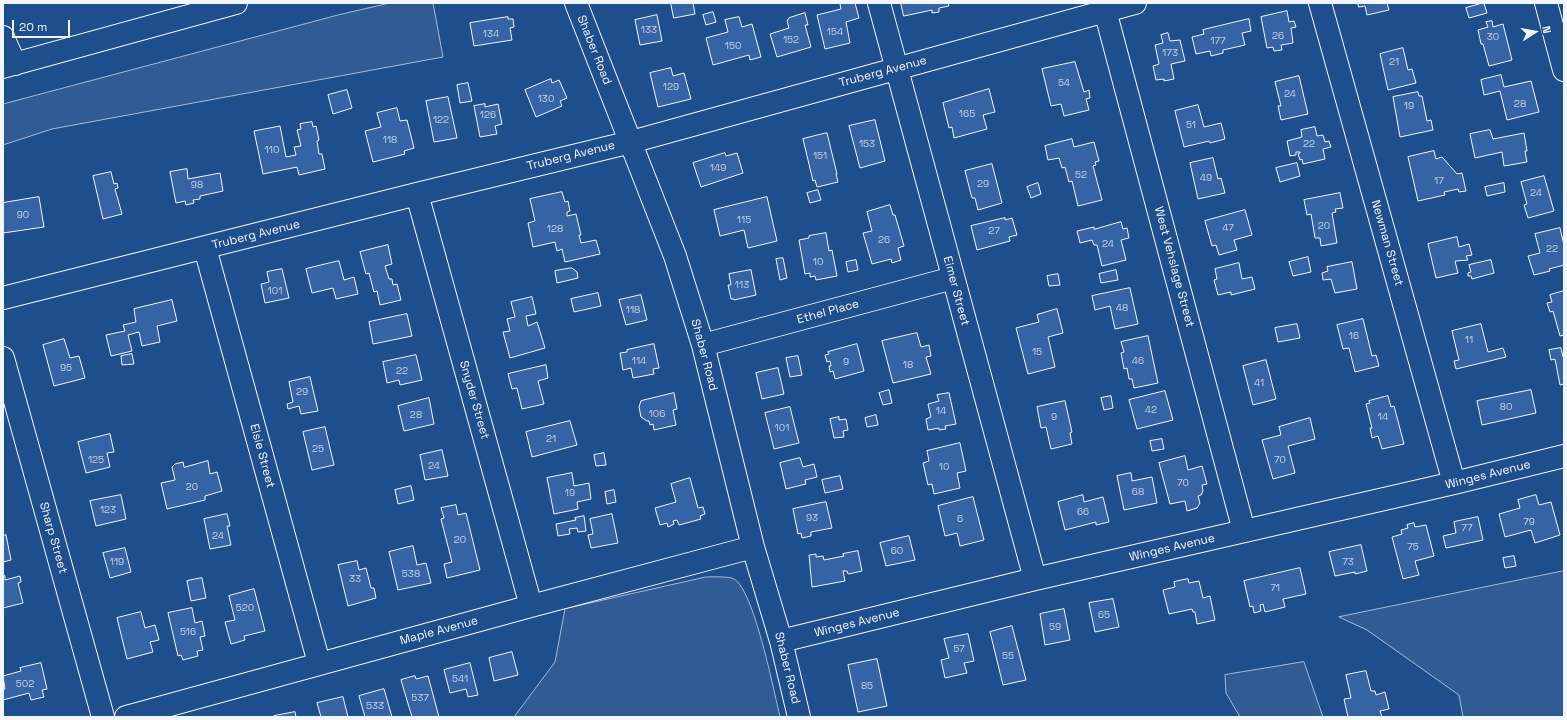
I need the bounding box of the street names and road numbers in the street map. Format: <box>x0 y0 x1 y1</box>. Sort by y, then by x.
street label: Shaber Road <box>574 13 614 87</box>
street label: Truberg Avenue <box>838 53 928 91</box>
street label: Truberg Avenue <box>525 138 617 174</box>
street label: Newman Street <box>1368 198 1406 288</box>
street label: West Vehslage Street <box>1151 205 1197 329</box>
street label: Truberg Avenue <box>210 217 302 253</box>
street label: Eimer Street <box>940 255 972 327</box>
street label: Ethel Place <box>795 297 861 327</box>
street label: Shaber Road <box>688 318 720 392</box>
street label: Snyder Street <box>456 359 492 441</box>
street label: Elsie Street <box>247 422 277 490</box>
street label: Winges Avenue <box>1444 457 1532 493</box>
street label: Sharp Street <box>36 501 70 575</box>
street label: Winges Avenue <box>1128 531 1216 565</box>
street label: Winges Avenue <box>813 605 901 641</box>
street label: Maple Avenue <box>398 614 480 648</box>
street label: Shaber Road <box>771 631 803 705</box>

